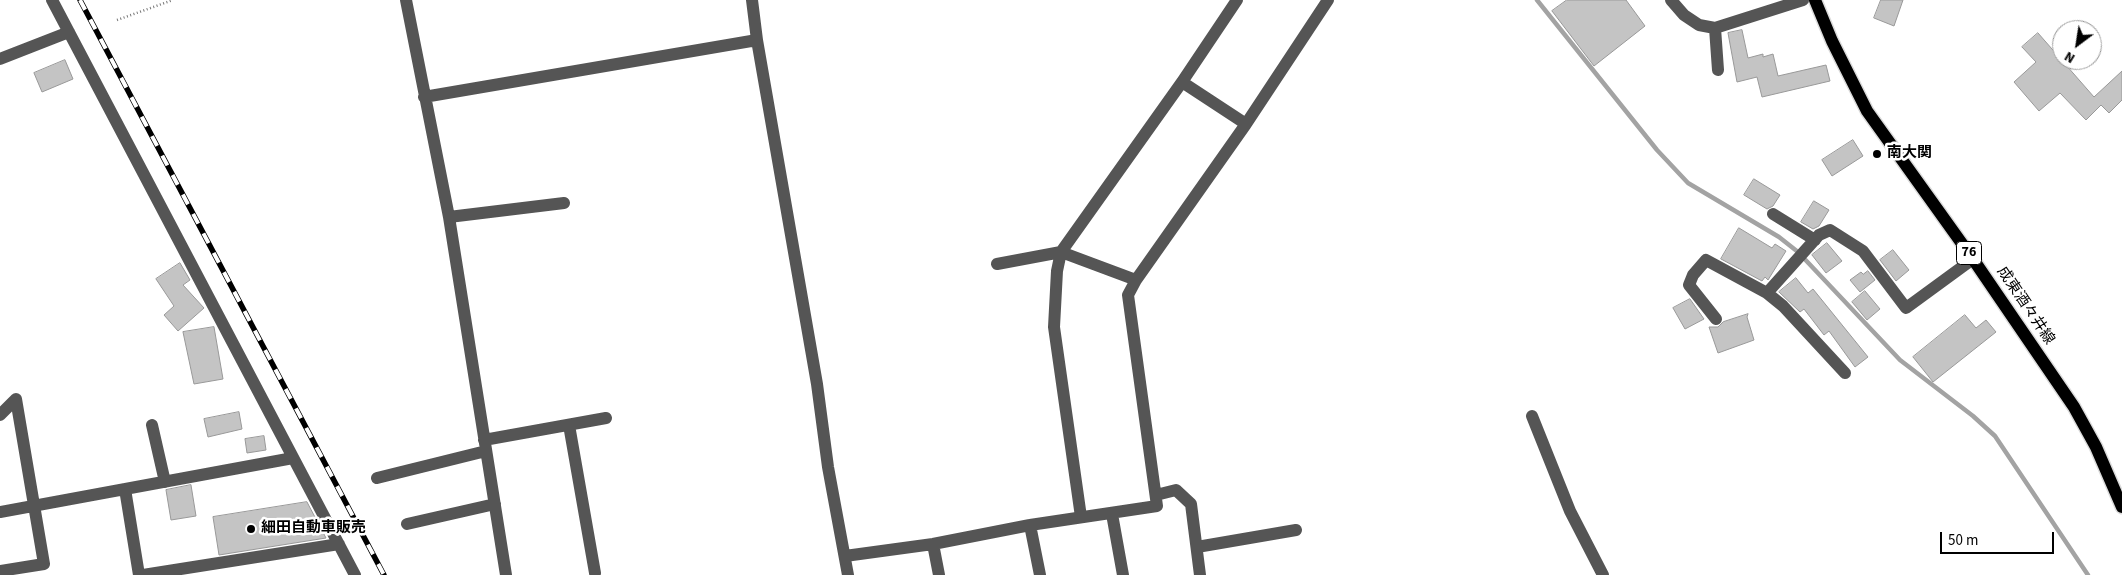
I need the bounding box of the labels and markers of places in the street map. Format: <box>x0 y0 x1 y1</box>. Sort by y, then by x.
place label: 南大関 <box>1887 145 1932 163</box>
marker: 南大関 <box>1871 148 1883 160</box>
place label: 細田自動車販売 <box>261 520 366 538</box>
marker: 細田自動車販売 <box>245 523 257 535</box>

